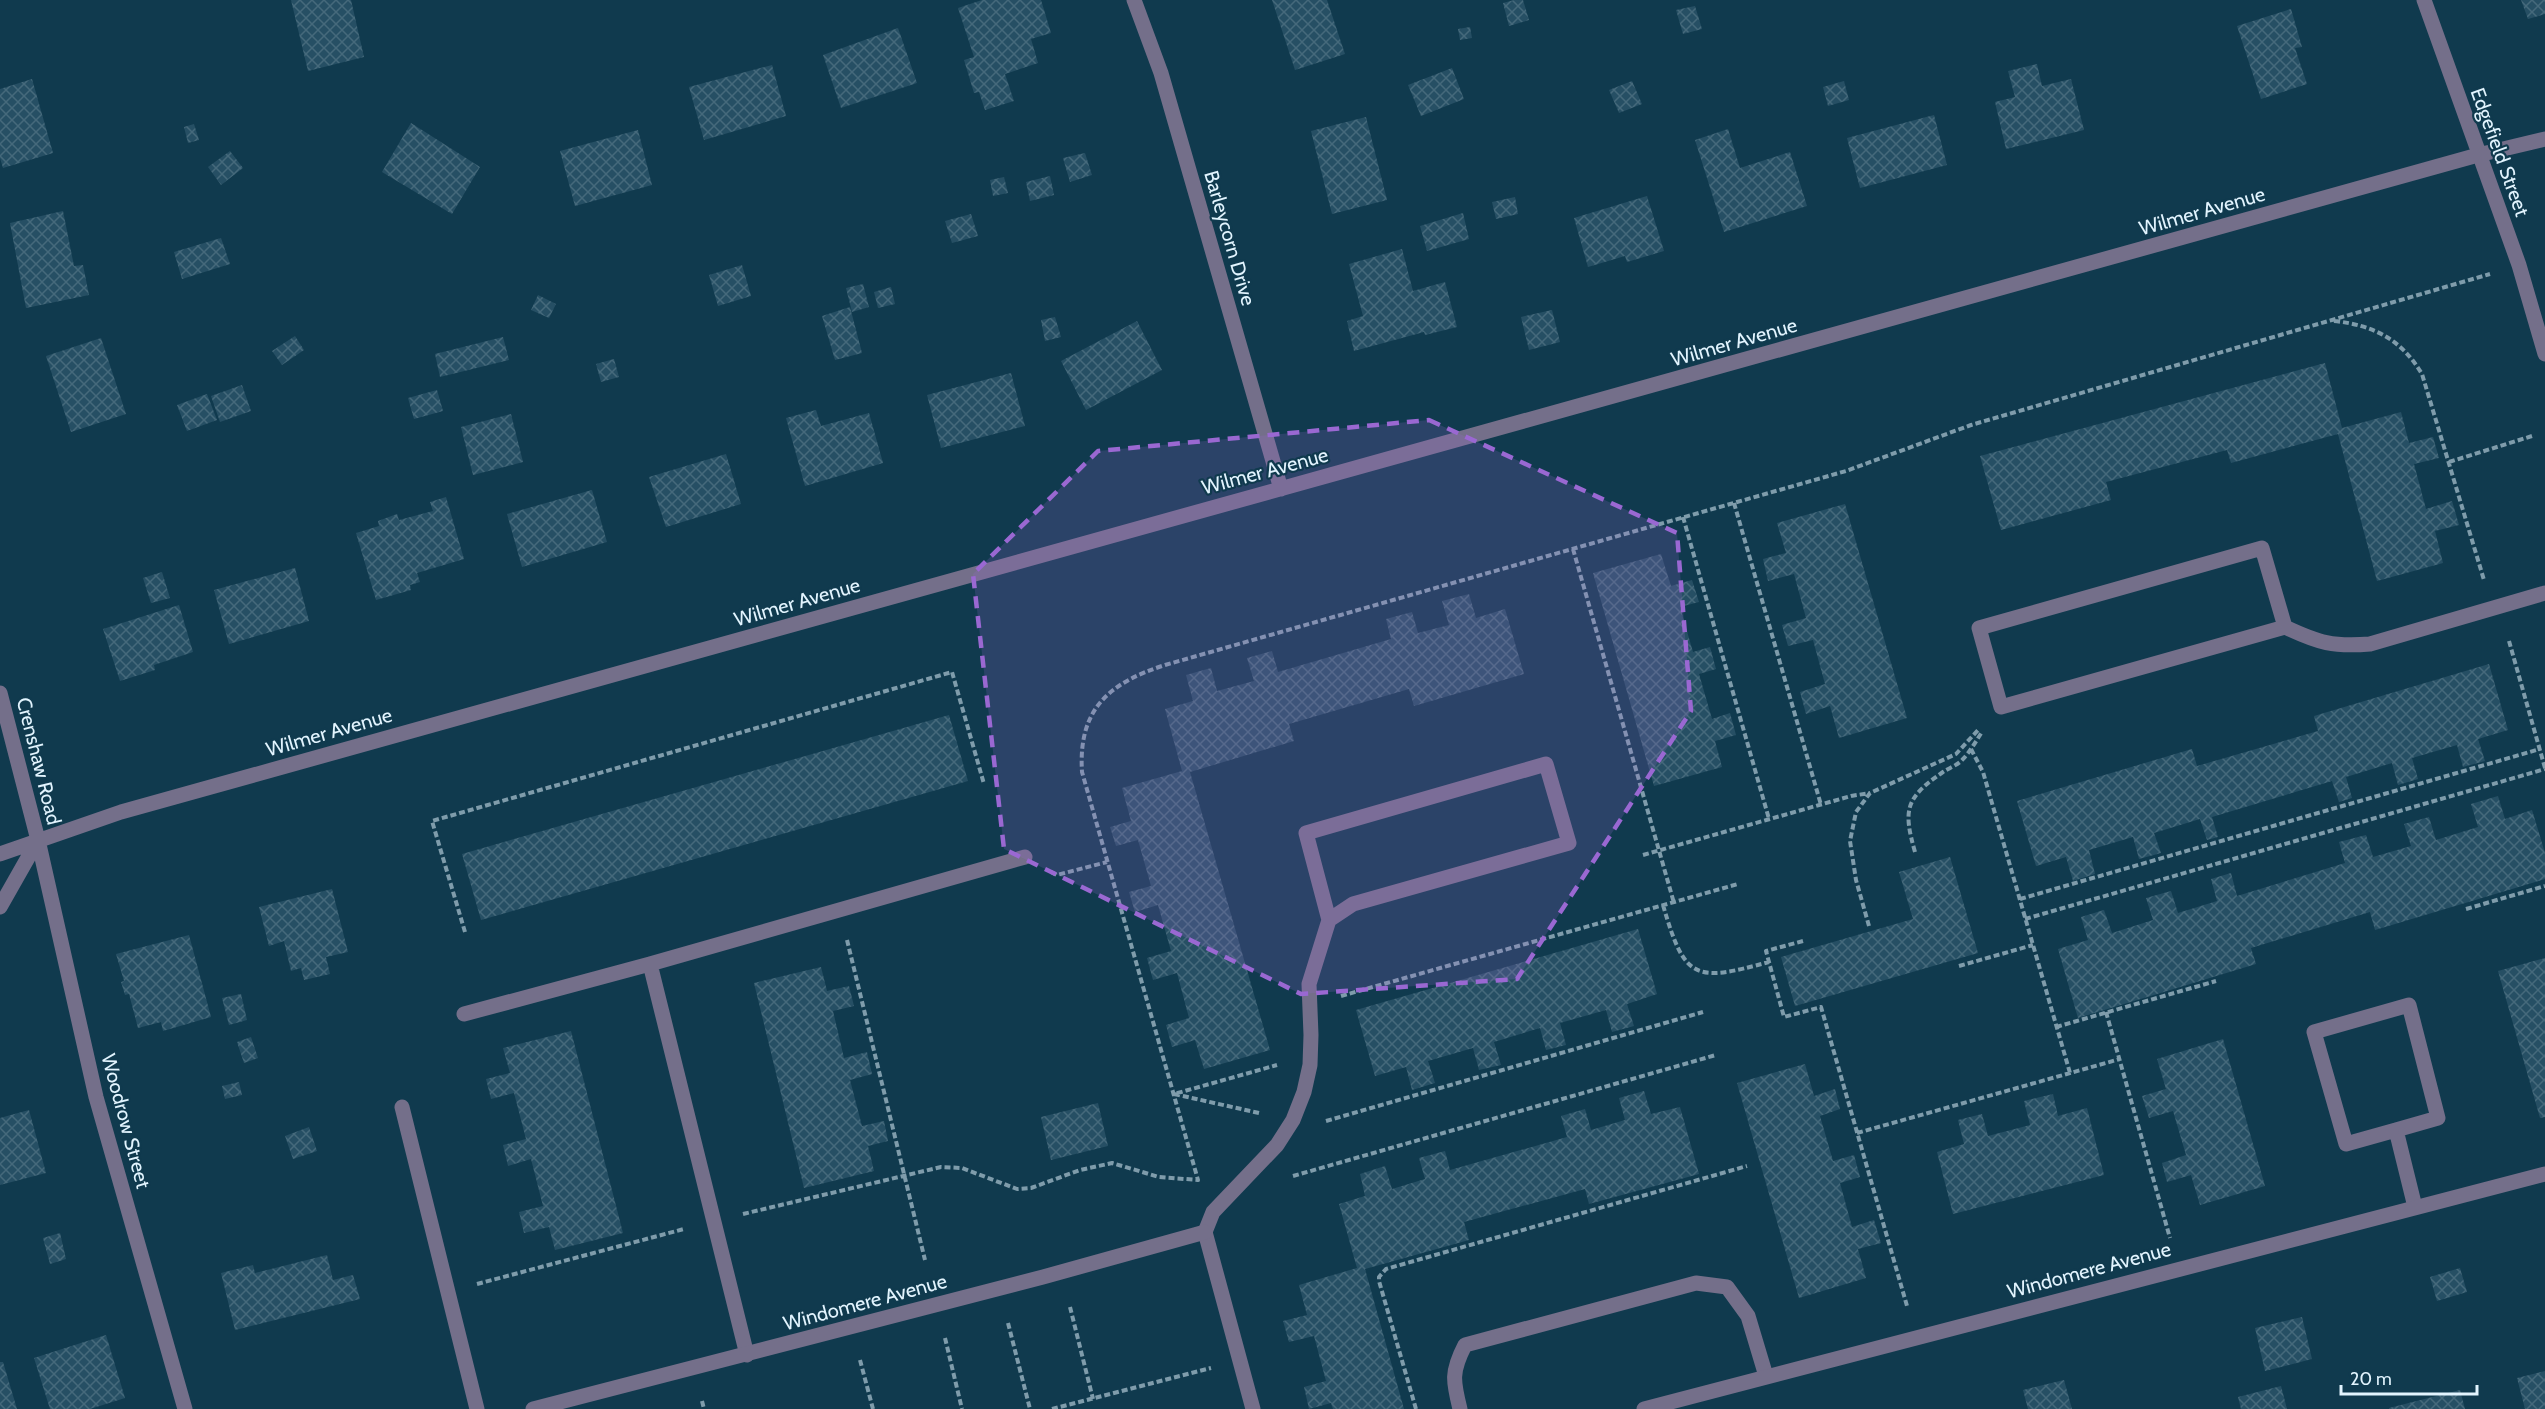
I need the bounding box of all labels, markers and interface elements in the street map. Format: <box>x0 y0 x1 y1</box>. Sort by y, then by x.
street label: Edgefield Street <box>2466 85 2534 220</box>
street label: Barleycorn Drive <box>1199 168 1261 308</box>
street label: Wilmer Avenue <box>2136 182 2268 240</box>
street label: Wilmer Avenue <box>1668 313 1800 371</box>
street label: Wilmer Avenue <box>1199 443 1331 499</box>
street label: Wilmer Avenue <box>731 573 863 631</box>
street label: Crenshaw Road <box>12 695 66 827</box>
street label: Wilmer Avenue <box>263 703 395 761</box>
street label: Woodrow Street <box>96 1051 156 1191</box>
street label: Windomere Avenue <box>2005 1237 2173 1303</box>
street label: Windomere Avenue <box>781 1269 949 1335</box>
scale bar <box>2341 1358 2478 1396</box>
text: 20 m <box>2350 1368 2392 1390</box>

